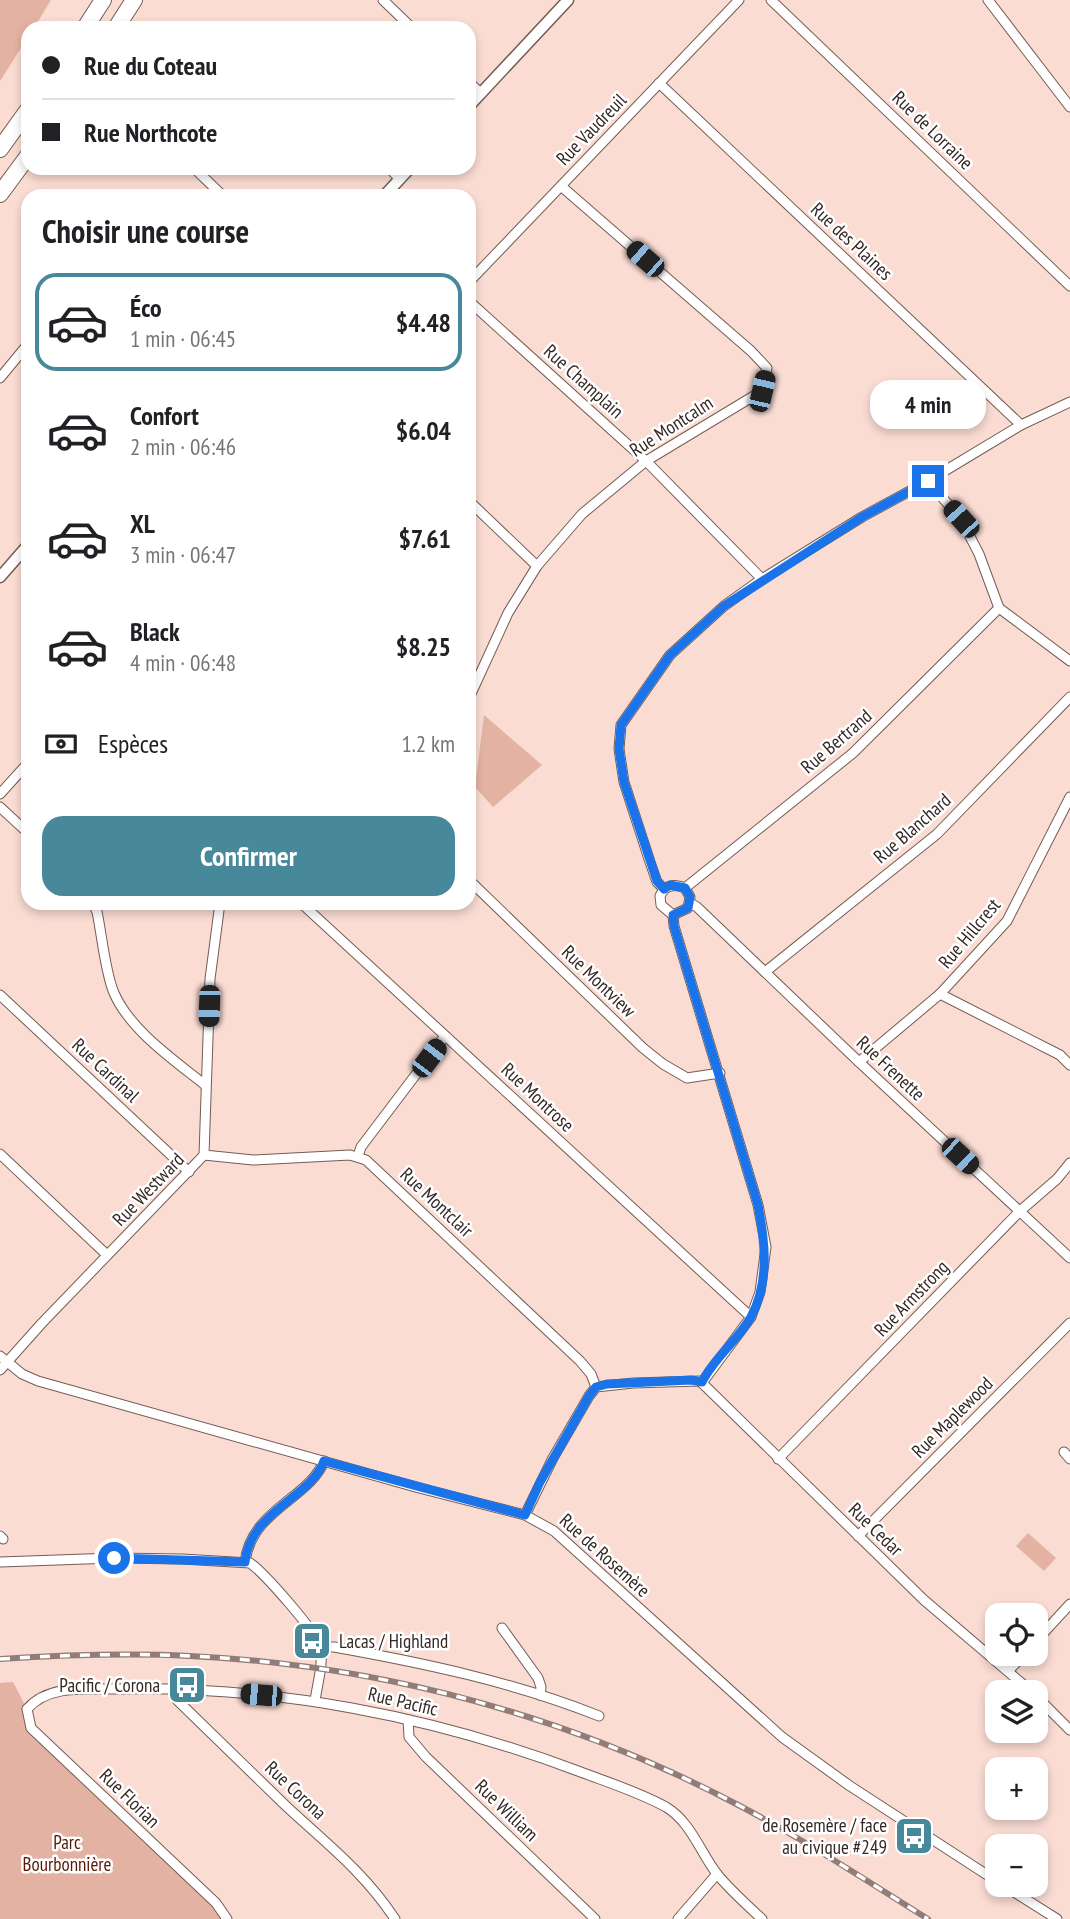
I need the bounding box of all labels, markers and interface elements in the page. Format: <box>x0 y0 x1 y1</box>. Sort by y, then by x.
text: Rue du Coteau <box>84 49 217 82</box>
street label: Rue de Lorraine <box>888 86 978 174</box>
street label: Rue Vaudreuil <box>551 88 632 170</box>
text: Rue Northcote <box>84 116 217 149</box>
street label: Rue des Plaines <box>806 197 898 285</box>
text: Choisir une course <box>42 210 249 252</box>
car <box>623 237 668 281</box>
icon: car <box>46 291 109 354</box>
text: Éco <box>130 291 162 324</box>
text: $4.48 <box>396 306 451 339</box>
text: 1 min · 06:45 <box>130 324 236 353</box>
street label: Rue Champlain <box>539 339 629 423</box>
car <box>748 368 777 414</box>
callout: 4 min <box>870 379 986 428</box>
street label: Rue Montcalm <box>625 390 717 462</box>
text: 4 min <box>905 390 951 419</box>
icon: car <box>46 399 109 462</box>
text: Confort <box>130 399 199 432</box>
text: $6.04 <box>396 414 451 447</box>
text: 2 min · 06:46 <box>130 432 236 461</box>
route end <box>912 465 944 497</box>
car <box>940 496 983 542</box>
icon: car <box>46 507 109 570</box>
text: XL <box>130 507 155 540</box>
text: $7.61 <box>398 522 451 555</box>
text: 3 min · 06:47 <box>130 540 236 569</box>
icon: car <box>46 615 109 678</box>
text: Black <box>130 615 180 648</box>
text: $8.25 <box>396 630 451 663</box>
text: 4 min · 06:48 <box>130 648 236 677</box>
street label: Rue Bertrand <box>796 704 876 778</box>
icon: cash <box>42 725 80 763</box>
text: Espèces <box>98 727 168 760</box>
text: 1.2 km <box>401 729 455 758</box>
street label: Rue Blanchard <box>868 788 956 868</box>
button: Confirmer <box>42 816 455 896</box>
street label: Rue Hillcrest <box>933 893 1006 973</box>
street label: Rue Montview <box>557 940 641 1023</box>
car <box>198 985 221 1027</box>
street label: Rue Frenette <box>852 1030 930 1106</box>
street label: Rue Cardinal <box>67 1033 145 1108</box>
car <box>408 1035 451 1081</box>
street label: Rue Montrose <box>497 1057 579 1137</box>
car <box>938 1134 983 1178</box>
street label: Rue Westward <box>107 1147 189 1231</box>
street label: Rue Montclair <box>396 1162 479 1242</box>
street label: Rue Armstrong <box>869 1255 953 1341</box>
street label: Rue Maplewood <box>906 1371 998 1463</box>
street label: Rue Cedar <box>844 1497 909 1561</box>
street label: Rue de Rosemère <box>555 1508 655 1602</box>
route start <box>98 1542 130 1574</box>
map controls <box>985 1603 1048 1897</box>
button: locate <box>985 1603 1048 1666</box>
bus stop icon: Lacas / Highland <box>291 1620 333 1662</box>
place label: Lacas / Highland <box>339 1629 448 1653</box>
bus stop icon: Pacific / Corona <box>166 1664 208 1706</box>
place label: Pacific / Corona <box>59 1673 160 1697</box>
button: layers <box>985 1680 1048 1743</box>
street label: Rue Pacific <box>366 1681 440 1721</box>
car <box>240 1683 283 1707</box>
street label: Rue Corona <box>260 1756 332 1824</box>
button: + <box>985 1757 1048 1820</box>
street label: Rue Florian <box>95 1763 165 1833</box>
street label: Rue William <box>470 1774 544 1846</box>
place label: de Rosemère / face au civique #249 <box>762 1813 887 1859</box>
bus stop icon: de Rosemère / face au civique #249 <box>893 1815 935 1857</box>
park label: Parc Bourbonnière <box>23 1830 112 1876</box>
button: − <box>985 1834 1048 1897</box>

